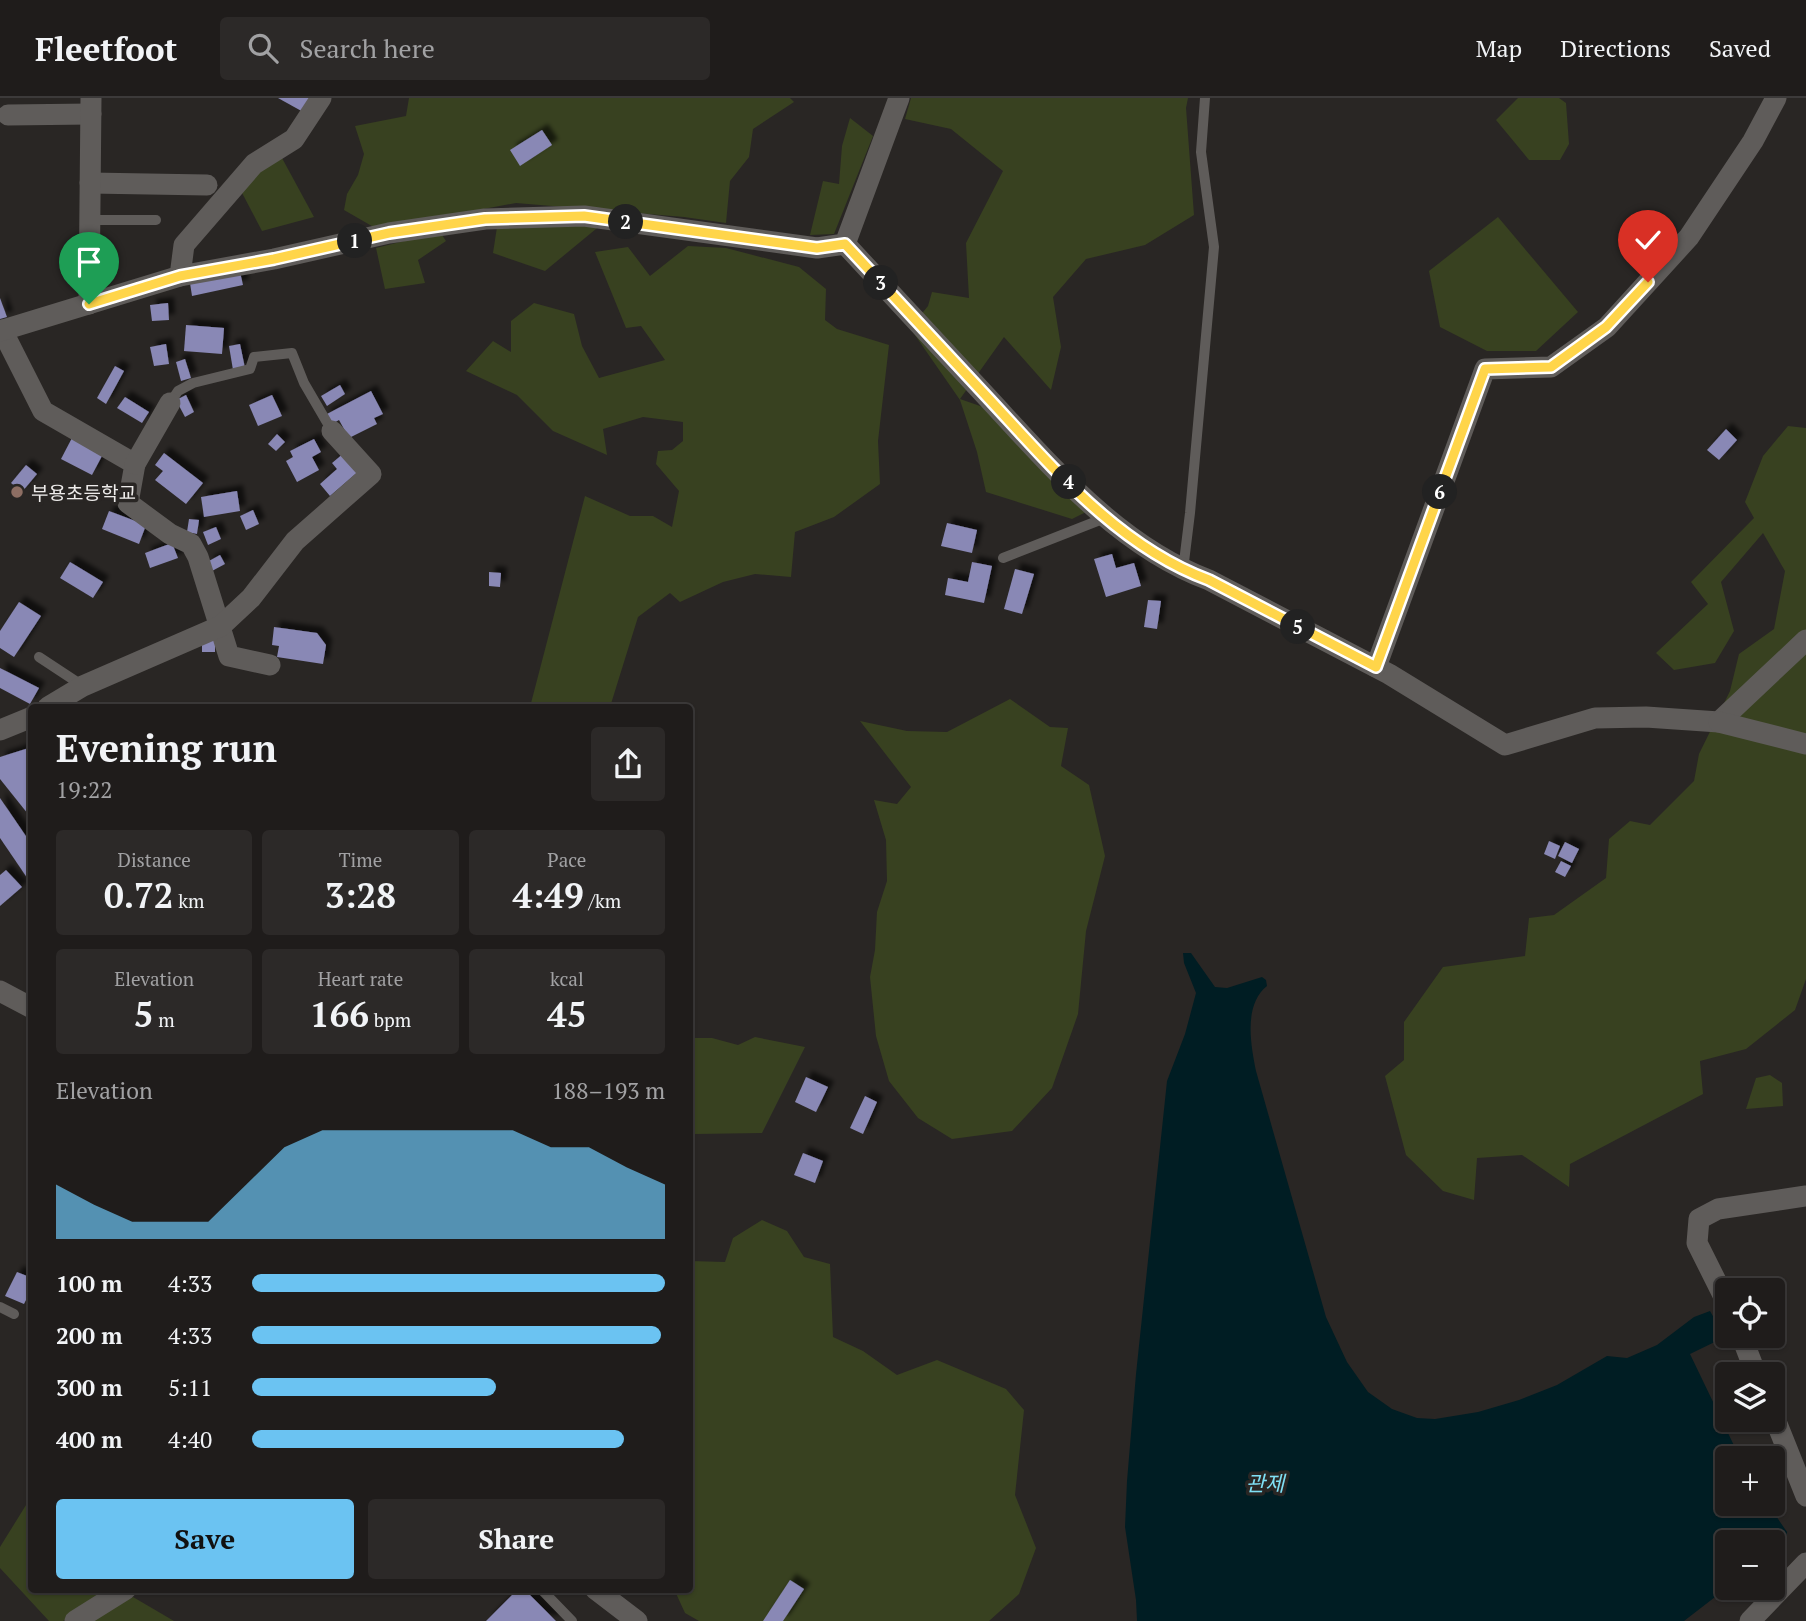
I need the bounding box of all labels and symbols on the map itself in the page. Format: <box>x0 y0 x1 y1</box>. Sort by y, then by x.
pin: 2 <box>608 204 644 240</box>
pin <box>1618 210 1678 282</box>
pin: 1 <box>338 223 372 258</box>
pin <box>59 232 119 304</box>
pin: 3 <box>864 266 898 300</box>
pin: 4 <box>1052 464 1086 500</box>
pin: 6 <box>1422 474 1458 510</box>
place label: 부용초등학교 <box>31 480 136 505</box>
marker: 부용초등학교 <box>9 484 25 500</box>
pin: 5 <box>1280 610 1316 644</box>
water label: 관제 <box>1246 1469 1287 1497</box>

